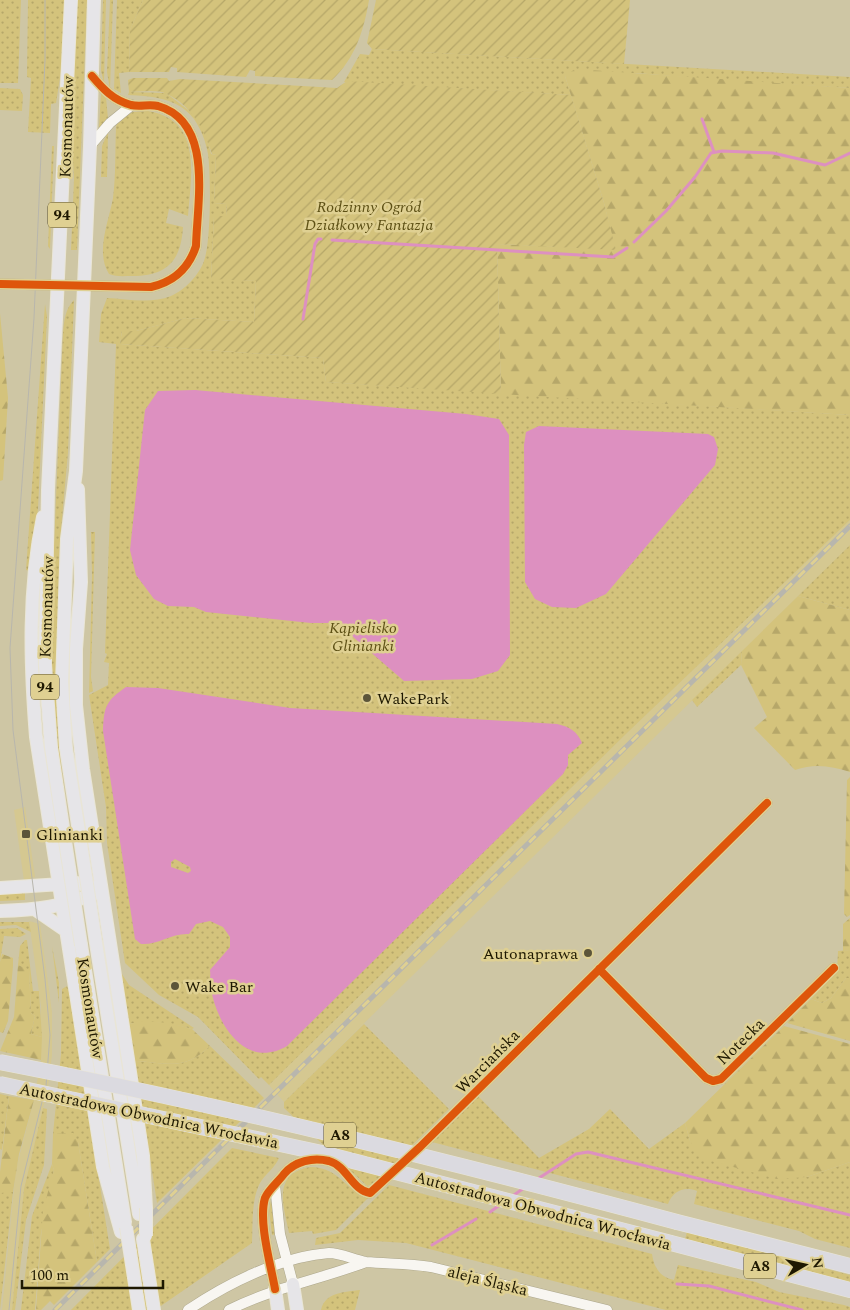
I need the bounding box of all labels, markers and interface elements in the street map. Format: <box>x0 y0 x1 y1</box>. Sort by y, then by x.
street label: Kosmonautów <box>53 75 81 178</box>
park label: Rodzinny Ogród Działkowy Fantazja <box>305 195 433 237</box>
road number: 94 <box>48 202 76 228</box>
street label: Kosmonautów <box>33 555 61 658</box>
park label: Kąpielisko Glinianki <box>329 616 397 658</box>
road number: 94 <box>31 674 59 700</box>
place label: WakePark <box>377 687 450 711</box>
marker: WakePark <box>361 692 373 704</box>
place label: Glinianki <box>36 823 103 847</box>
marker: Glinianki <box>20 828 32 840</box>
place label: Autonaprawa <box>483 942 578 966</box>
marker: Autonaprawa <box>582 947 594 959</box>
street label: Kosmonautów <box>70 956 110 1061</box>
place label: Wake Bar <box>185 975 253 999</box>
marker: Wake Bar <box>169 980 181 992</box>
street label: Notecka <box>711 1012 770 1071</box>
street label: Warciańska <box>450 1024 526 1099</box>
street label: Autostradowa Obwodnica Wrocławia <box>17 1077 281 1155</box>
road number: A8 <box>324 1122 356 1148</box>
street label: Autostradowa Obwodnica Wrocławia <box>412 1165 674 1257</box>
north arrow <box>780 1240 830 1290</box>
road number: A8 <box>744 1254 776 1278</box>
text: N <box>806 1256 829 1270</box>
scale bar <box>22 1258 164 1290</box>
street label: aleja Śląska <box>445 1259 530 1303</box>
text: 100 m <box>30 1264 69 1287</box>

